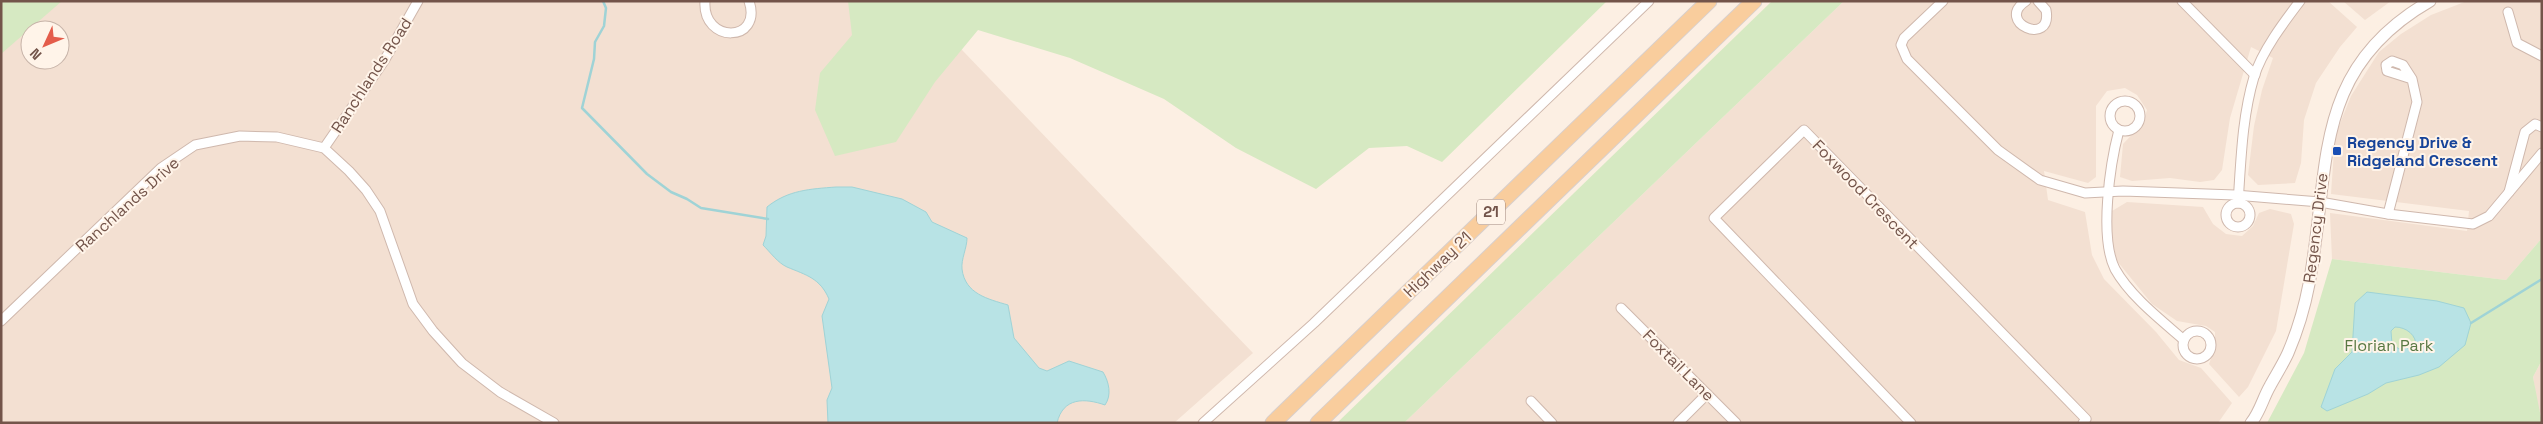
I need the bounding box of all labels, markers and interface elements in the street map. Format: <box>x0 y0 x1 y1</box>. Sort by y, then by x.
street label: Ranchlands Road <box>326 14 417 137</box>
north arrow <box>20 20 70 70</box>
text: N <box>26 44 45 64</box>
place label: Regency Drive & Ridgeland Crescent <box>2347 132 2498 171</box>
street label: Foxwood Crescent <box>1808 135 1923 253</box>
marker: Regency Drive & Ridgeland Crescent <box>2331 145 2343 157</box>
street label: Ranchlands Drive <box>71 152 184 257</box>
street label: Regency Drive <box>2298 172 2333 284</box>
road number: 21 <box>1477 200 1505 224</box>
street label: Highway 21 <box>1399 227 1476 302</box>
street label: Foxtail Lane <box>1638 325 1719 406</box>
park label: Florian Park <box>2345 335 2434 356</box>

